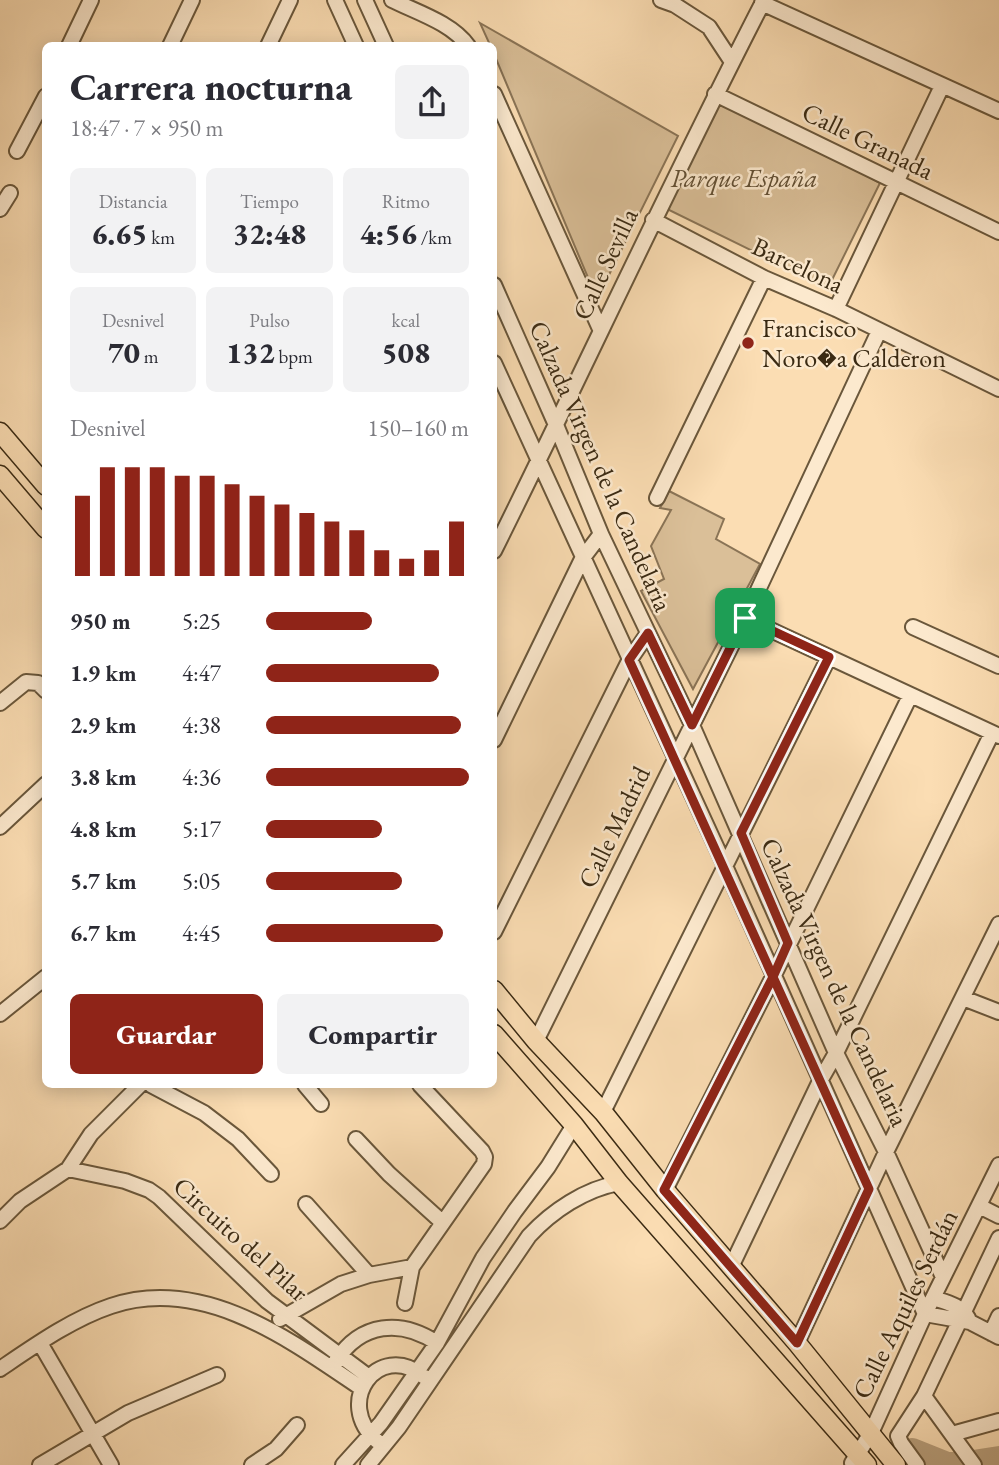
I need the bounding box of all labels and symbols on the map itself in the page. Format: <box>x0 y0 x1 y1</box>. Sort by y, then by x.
street label: Calle Granada <box>797 95 940 188</box>
park label: Parque España <box>670 161 818 196</box>
street label: Calle Sevilla <box>564 202 646 325</box>
street label: Barcelona <box>747 229 850 301</box>
place label: Francisco Noro�a Calderon <box>762 311 946 375</box>
street label: Calzada Virgen de la Candelaria <box>521 315 681 617</box>
marker: Francisco Noro�a Calderon <box>740 335 756 351</box>
pin <box>715 588 775 648</box>
street label: Calle Madrid <box>570 760 658 893</box>
street label: Calzada Virgen de la Candelaria <box>753 832 917 1132</box>
street label: Circuito del Pilar <box>166 1169 316 1309</box>
street label: Calle Aquiles Serdán <box>844 1204 966 1404</box>

